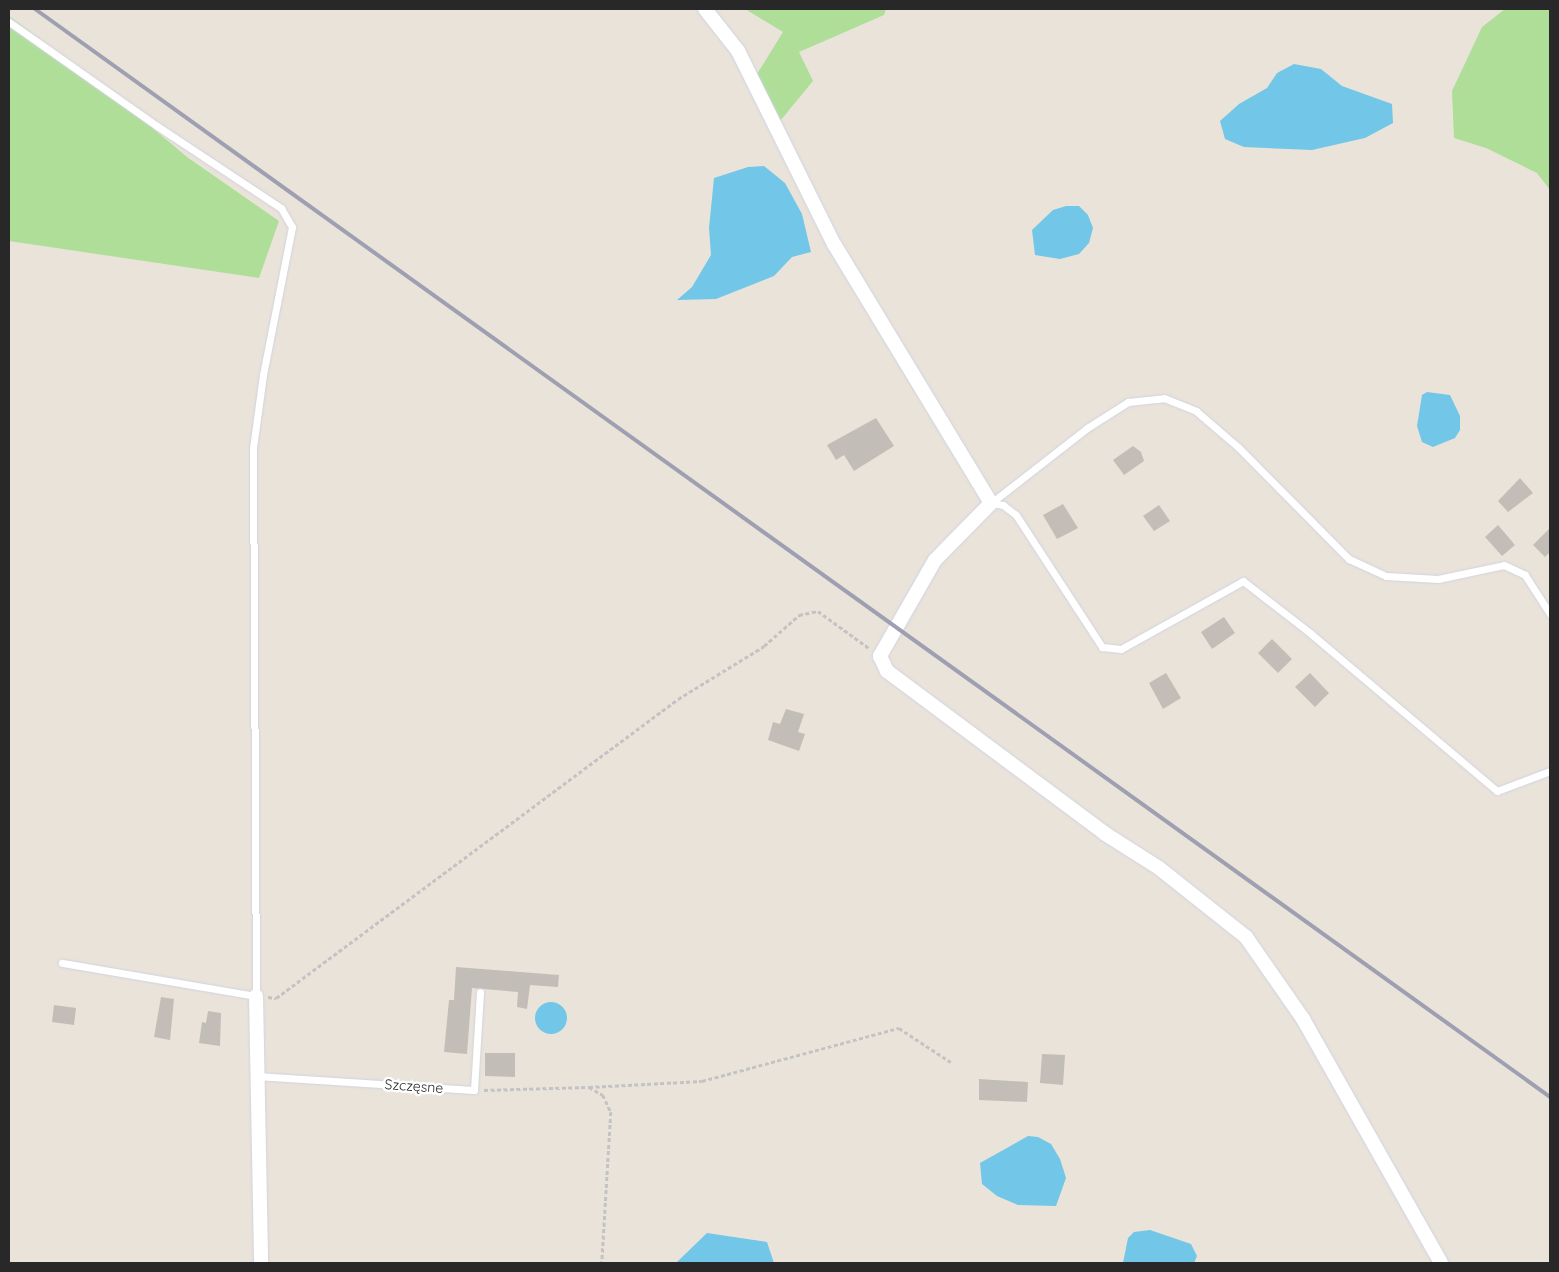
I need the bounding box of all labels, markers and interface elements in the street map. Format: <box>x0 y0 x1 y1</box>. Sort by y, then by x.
street label: Szczęsne <box>384 1076 444 1096</box>

